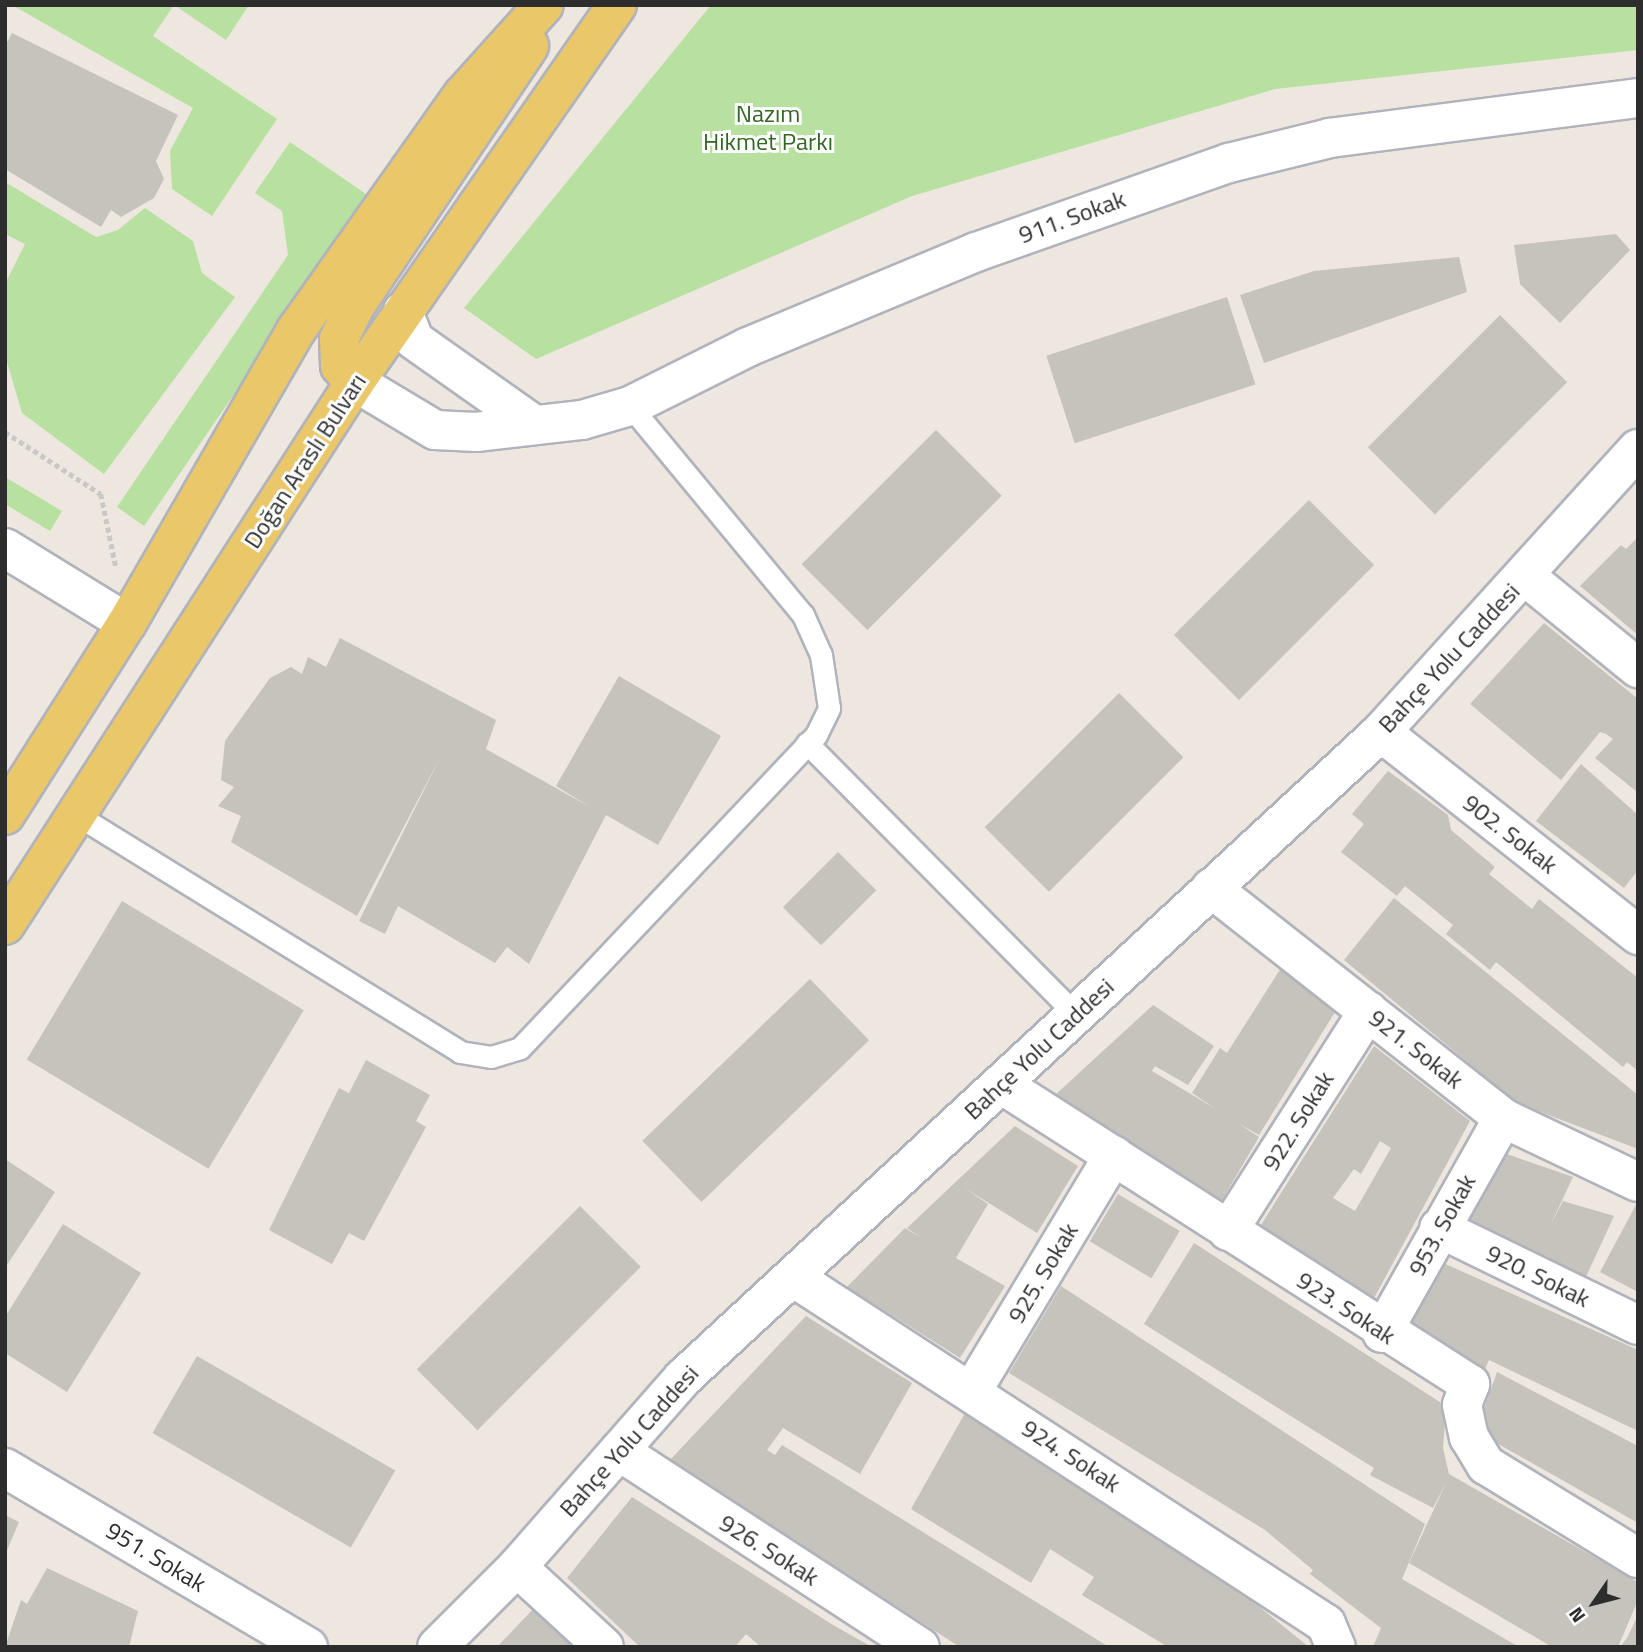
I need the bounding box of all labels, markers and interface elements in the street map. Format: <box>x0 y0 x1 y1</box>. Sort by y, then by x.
park label: Nazım Hikmet Parkı <box>703 100 833 156</box>
street label: 911. Sokak <box>1015 184 1129 250</box>
street label: Doğan Araslı Bulvarı <box>238 368 372 554</box>
street label: Bahçe Yolu Caddesi <box>1372 577 1526 739</box>
street label: 902. Sokak <box>1457 788 1563 880</box>
street label: Bahçe Yolu Caddesi <box>958 972 1120 1126</box>
street label: 921. Sokak <box>1363 1003 1469 1095</box>
street label: 922. Sokak <box>1256 1066 1340 1176</box>
street label: 953. Sokak <box>1402 1169 1482 1281</box>
street label: 925. Sokak <box>1002 1218 1084 1328</box>
street label: 920. Sokak <box>1482 1239 1594 1313</box>
street label: 923. Sokak <box>1291 1266 1401 1350</box>
street label: Bahçe Yolu Caddesi <box>553 1359 705 1523</box>
street label: 924. Sokak <box>1016 1414 1126 1498</box>
street label: 926. Sokak <box>714 1508 824 1592</box>
street label: 951. Sokak <box>101 1516 211 1598</box>
north arrow <box>1559 1568 1629 1638</box>
text: N <box>1561 1602 1592 1629</box>

